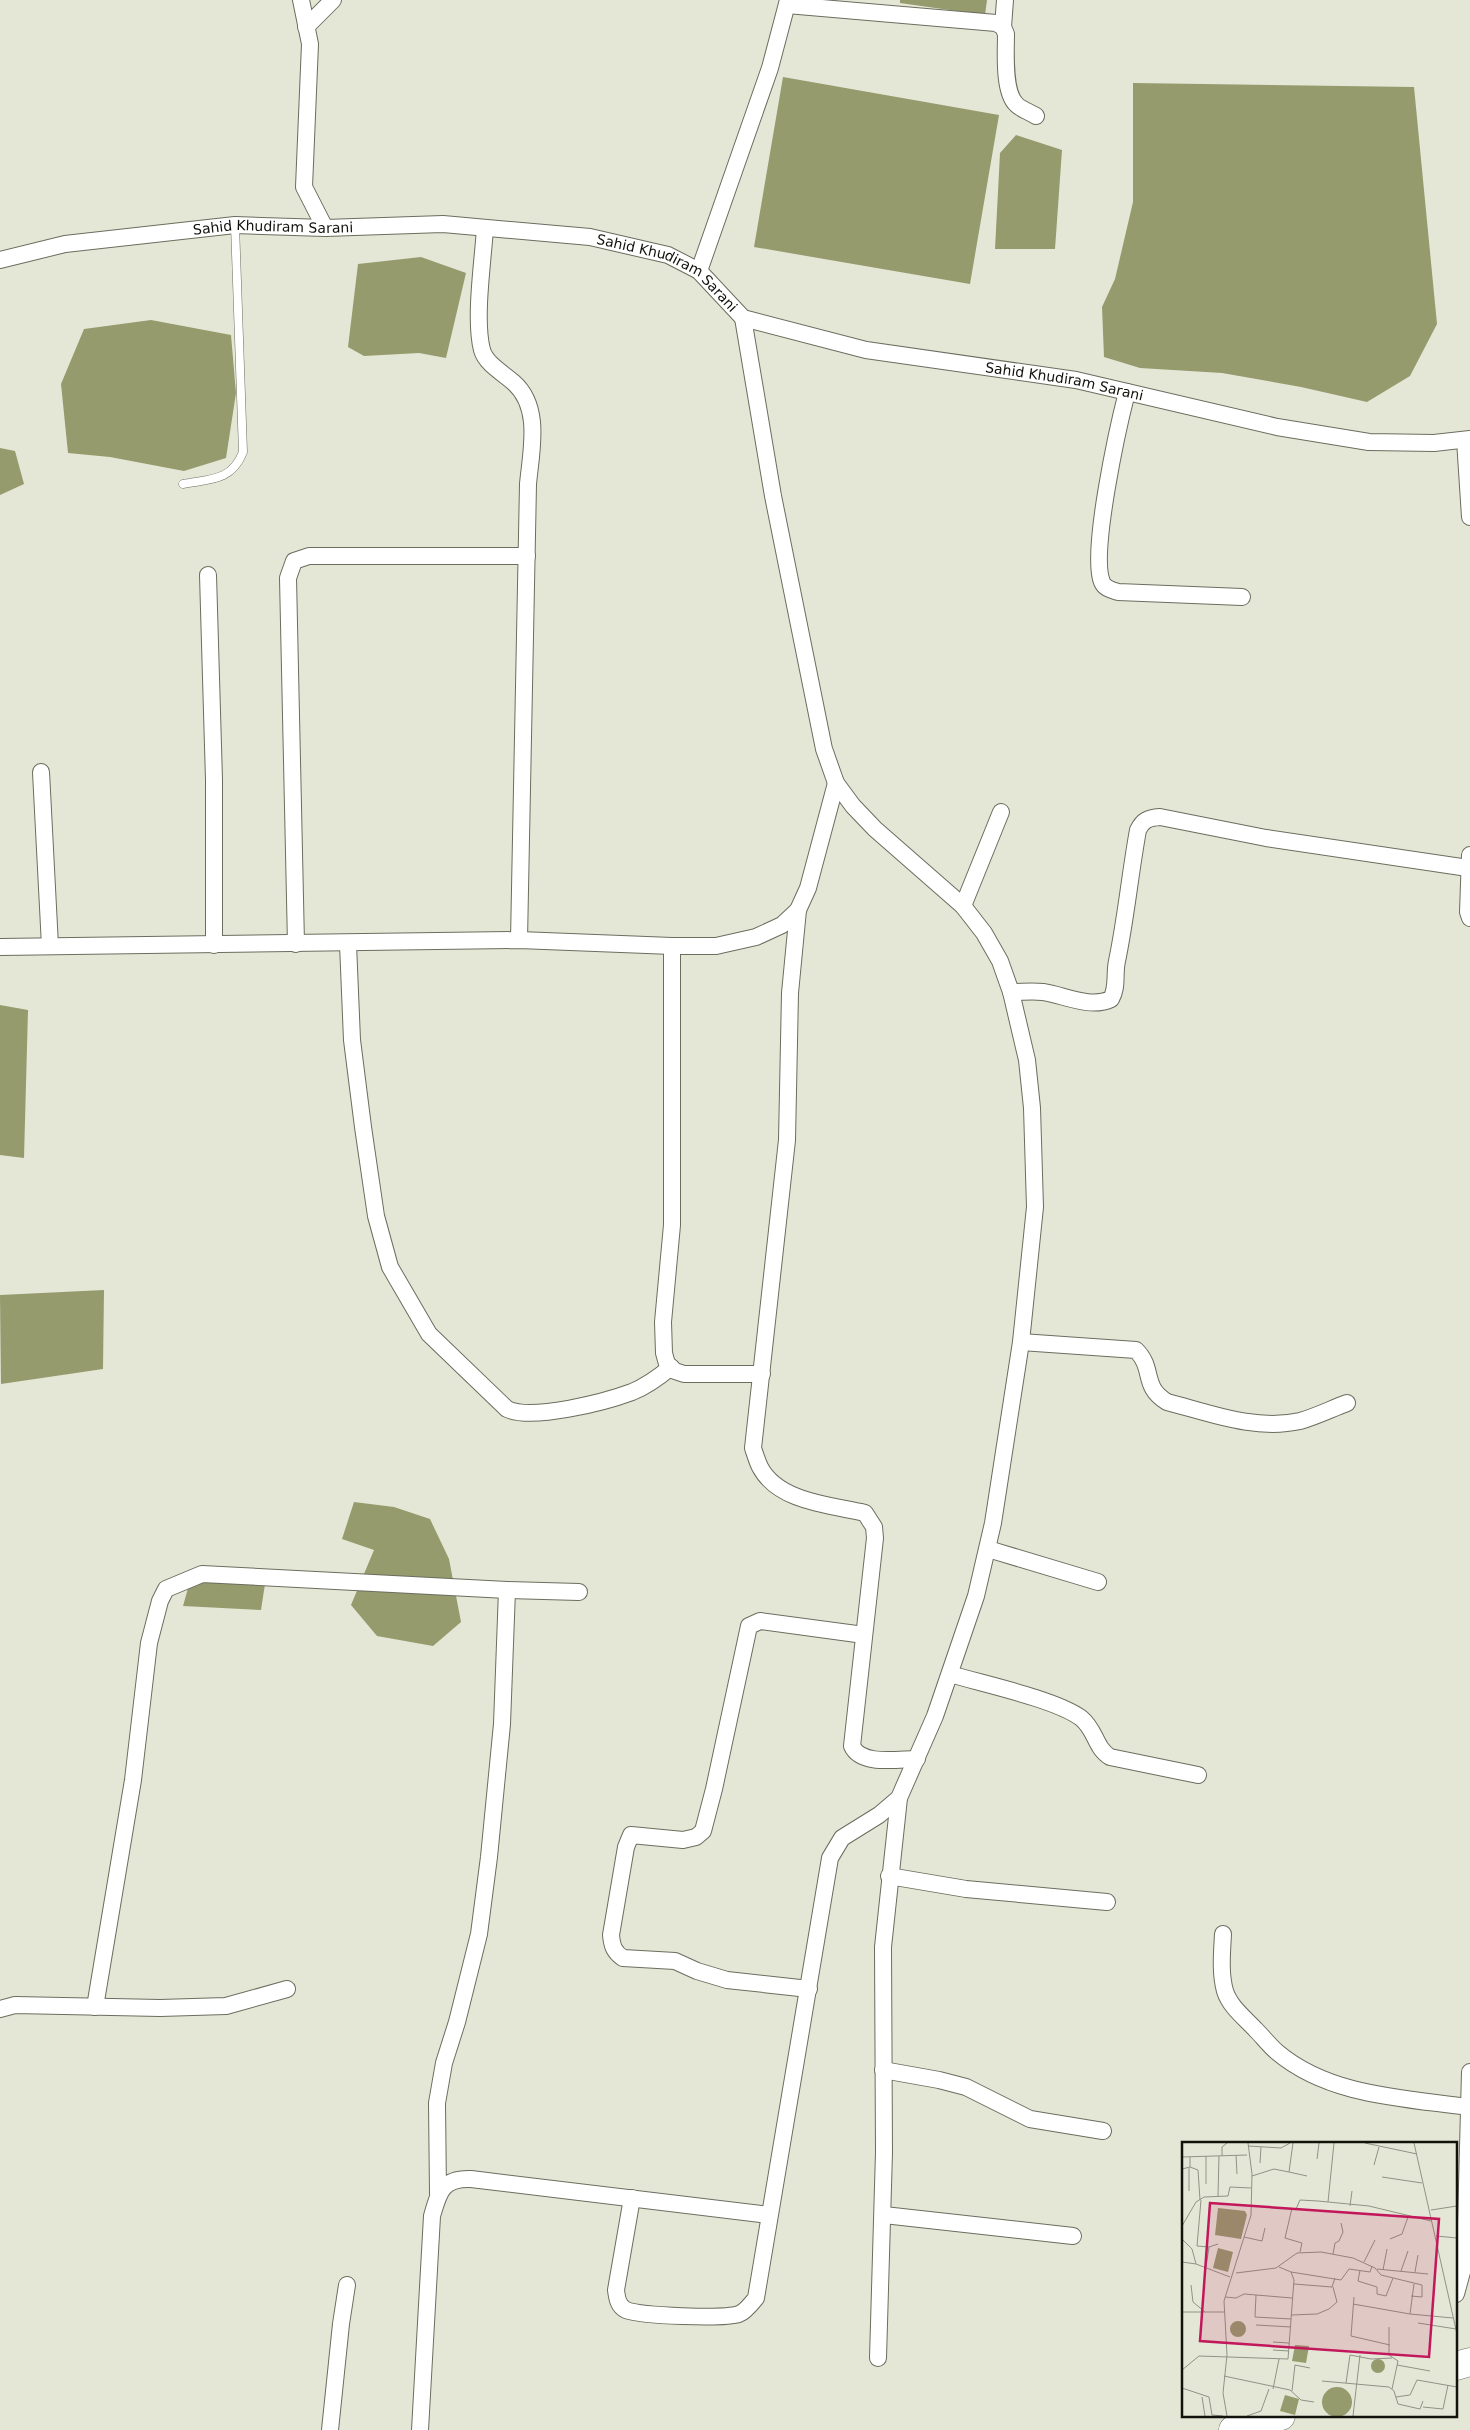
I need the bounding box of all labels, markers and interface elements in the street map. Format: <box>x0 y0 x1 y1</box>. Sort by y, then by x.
street label: Sahid Khudiram Sarani <box>192 217 353 238</box>
street label: Sahid Khudiram Sarani <box>595 231 741 315</box>
street label: Sahid Khudiram Sarani <box>984 359 1145 403</box>
inset map <box>1182 2142 1458 2418</box>

